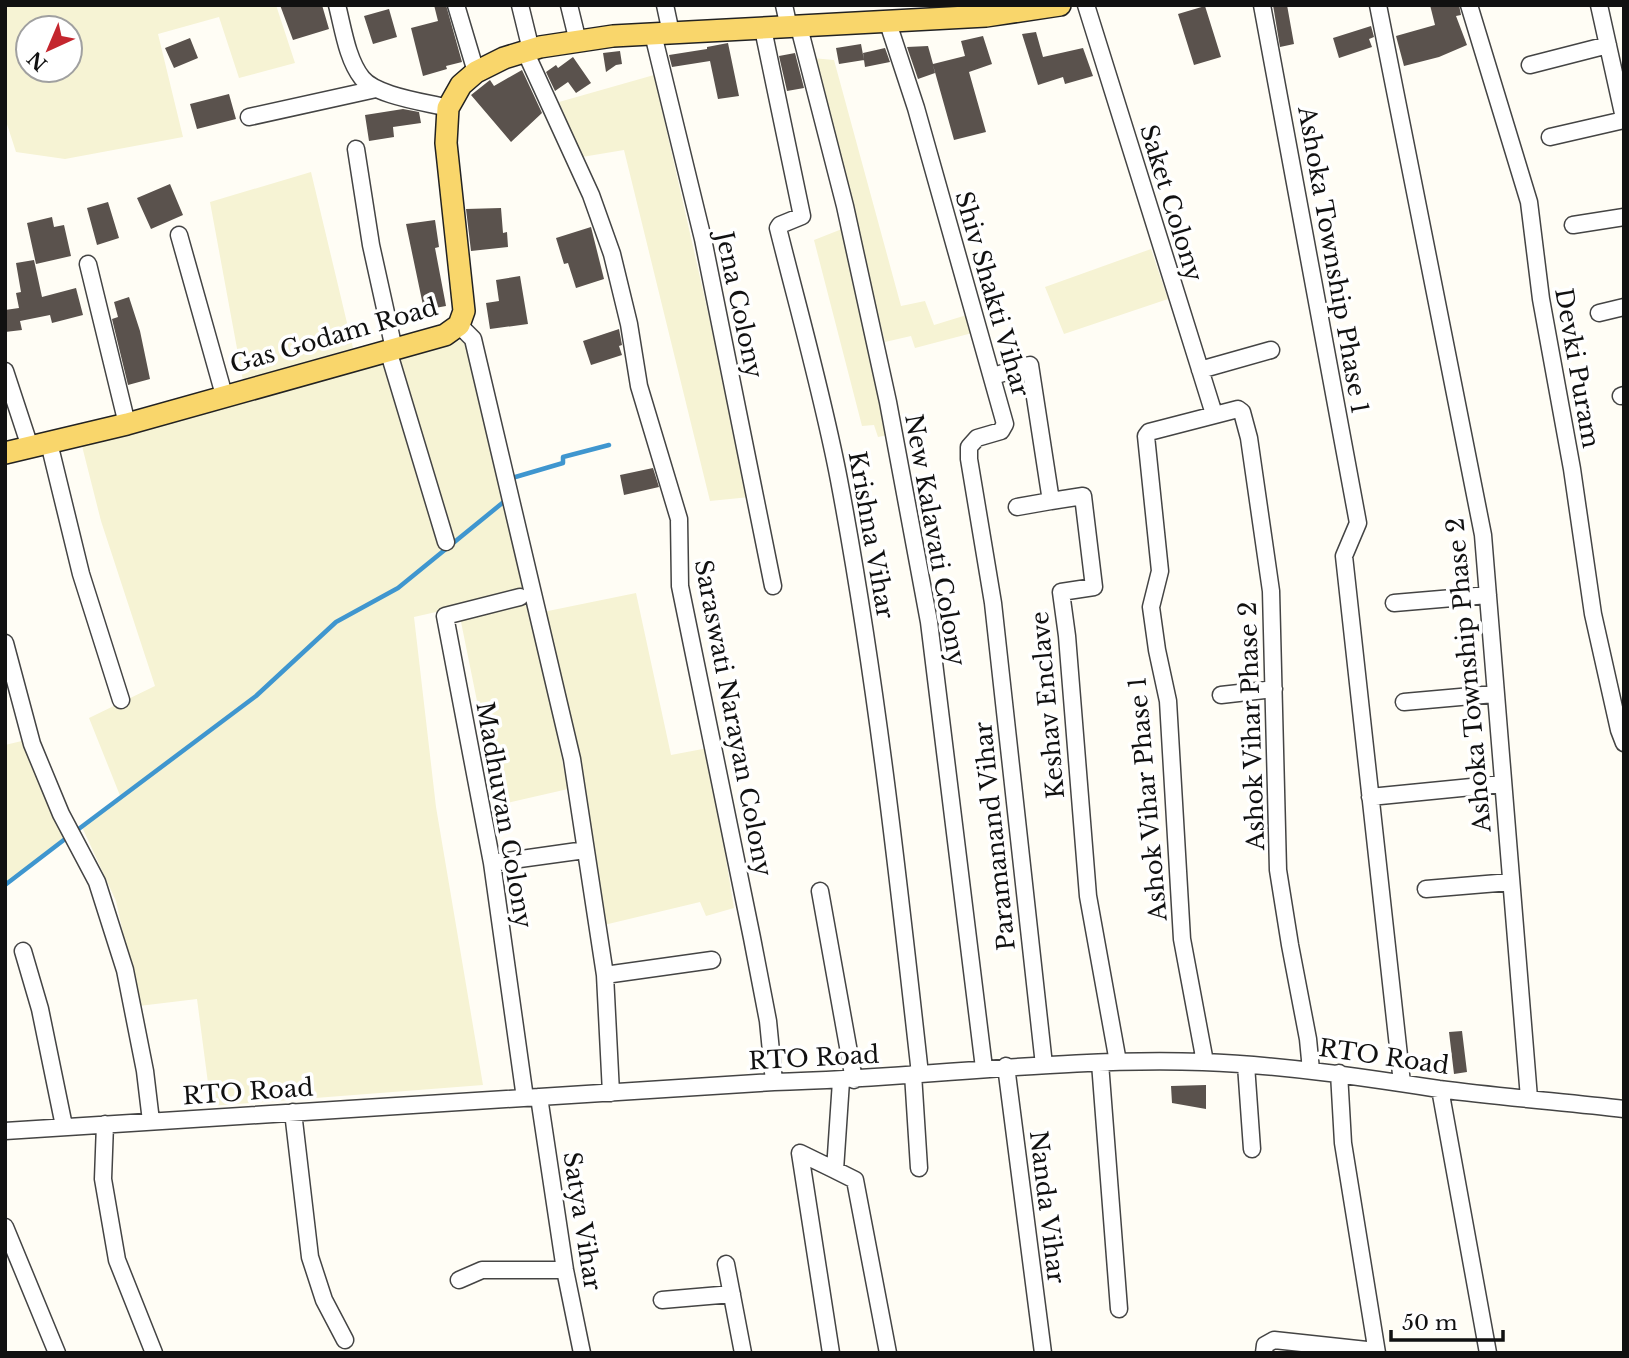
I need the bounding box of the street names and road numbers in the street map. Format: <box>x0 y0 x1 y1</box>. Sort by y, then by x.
street label: Ashoka Township Phase 1 <box>1292 103 1375 416</box>
street label: Saket Colony <box>1134 121 1209 285</box>
street label: Shiv Shakti Vihar <box>949 188 1036 400</box>
street label: Jena Colony <box>709 226 769 381</box>
street label: Devki Puram <box>1549 286 1606 450</box>
street label: Gas Godam Road <box>227 292 441 379</box>
street label: New Kalavati Colony <box>899 412 972 669</box>
street label: Krishna Vihar <box>843 449 901 621</box>
street label: Ashoka Township Phase 2 <box>1440 516 1497 835</box>
street label: Saraswati Narayan Colony <box>689 557 779 879</box>
street label: Ashok Vihar Phase 2 <box>1233 601 1270 852</box>
street label: Keshav Enclave <box>1025 610 1070 800</box>
street label: Ashok Vihar Phase 1 <box>1122 676 1173 923</box>
street label: Madhuvan Colony <box>470 700 539 931</box>
street label: Paramanand Vihar <box>968 720 1021 952</box>
street label: RTO Road <box>1317 1033 1451 1080</box>
street label: RTO Road <box>748 1040 880 1075</box>
street label: RTO Road <box>182 1072 314 1111</box>
street label: Nanda Vihar <box>1024 1129 1071 1286</box>
street label: Satya Vihar <box>557 1150 608 1293</box>

